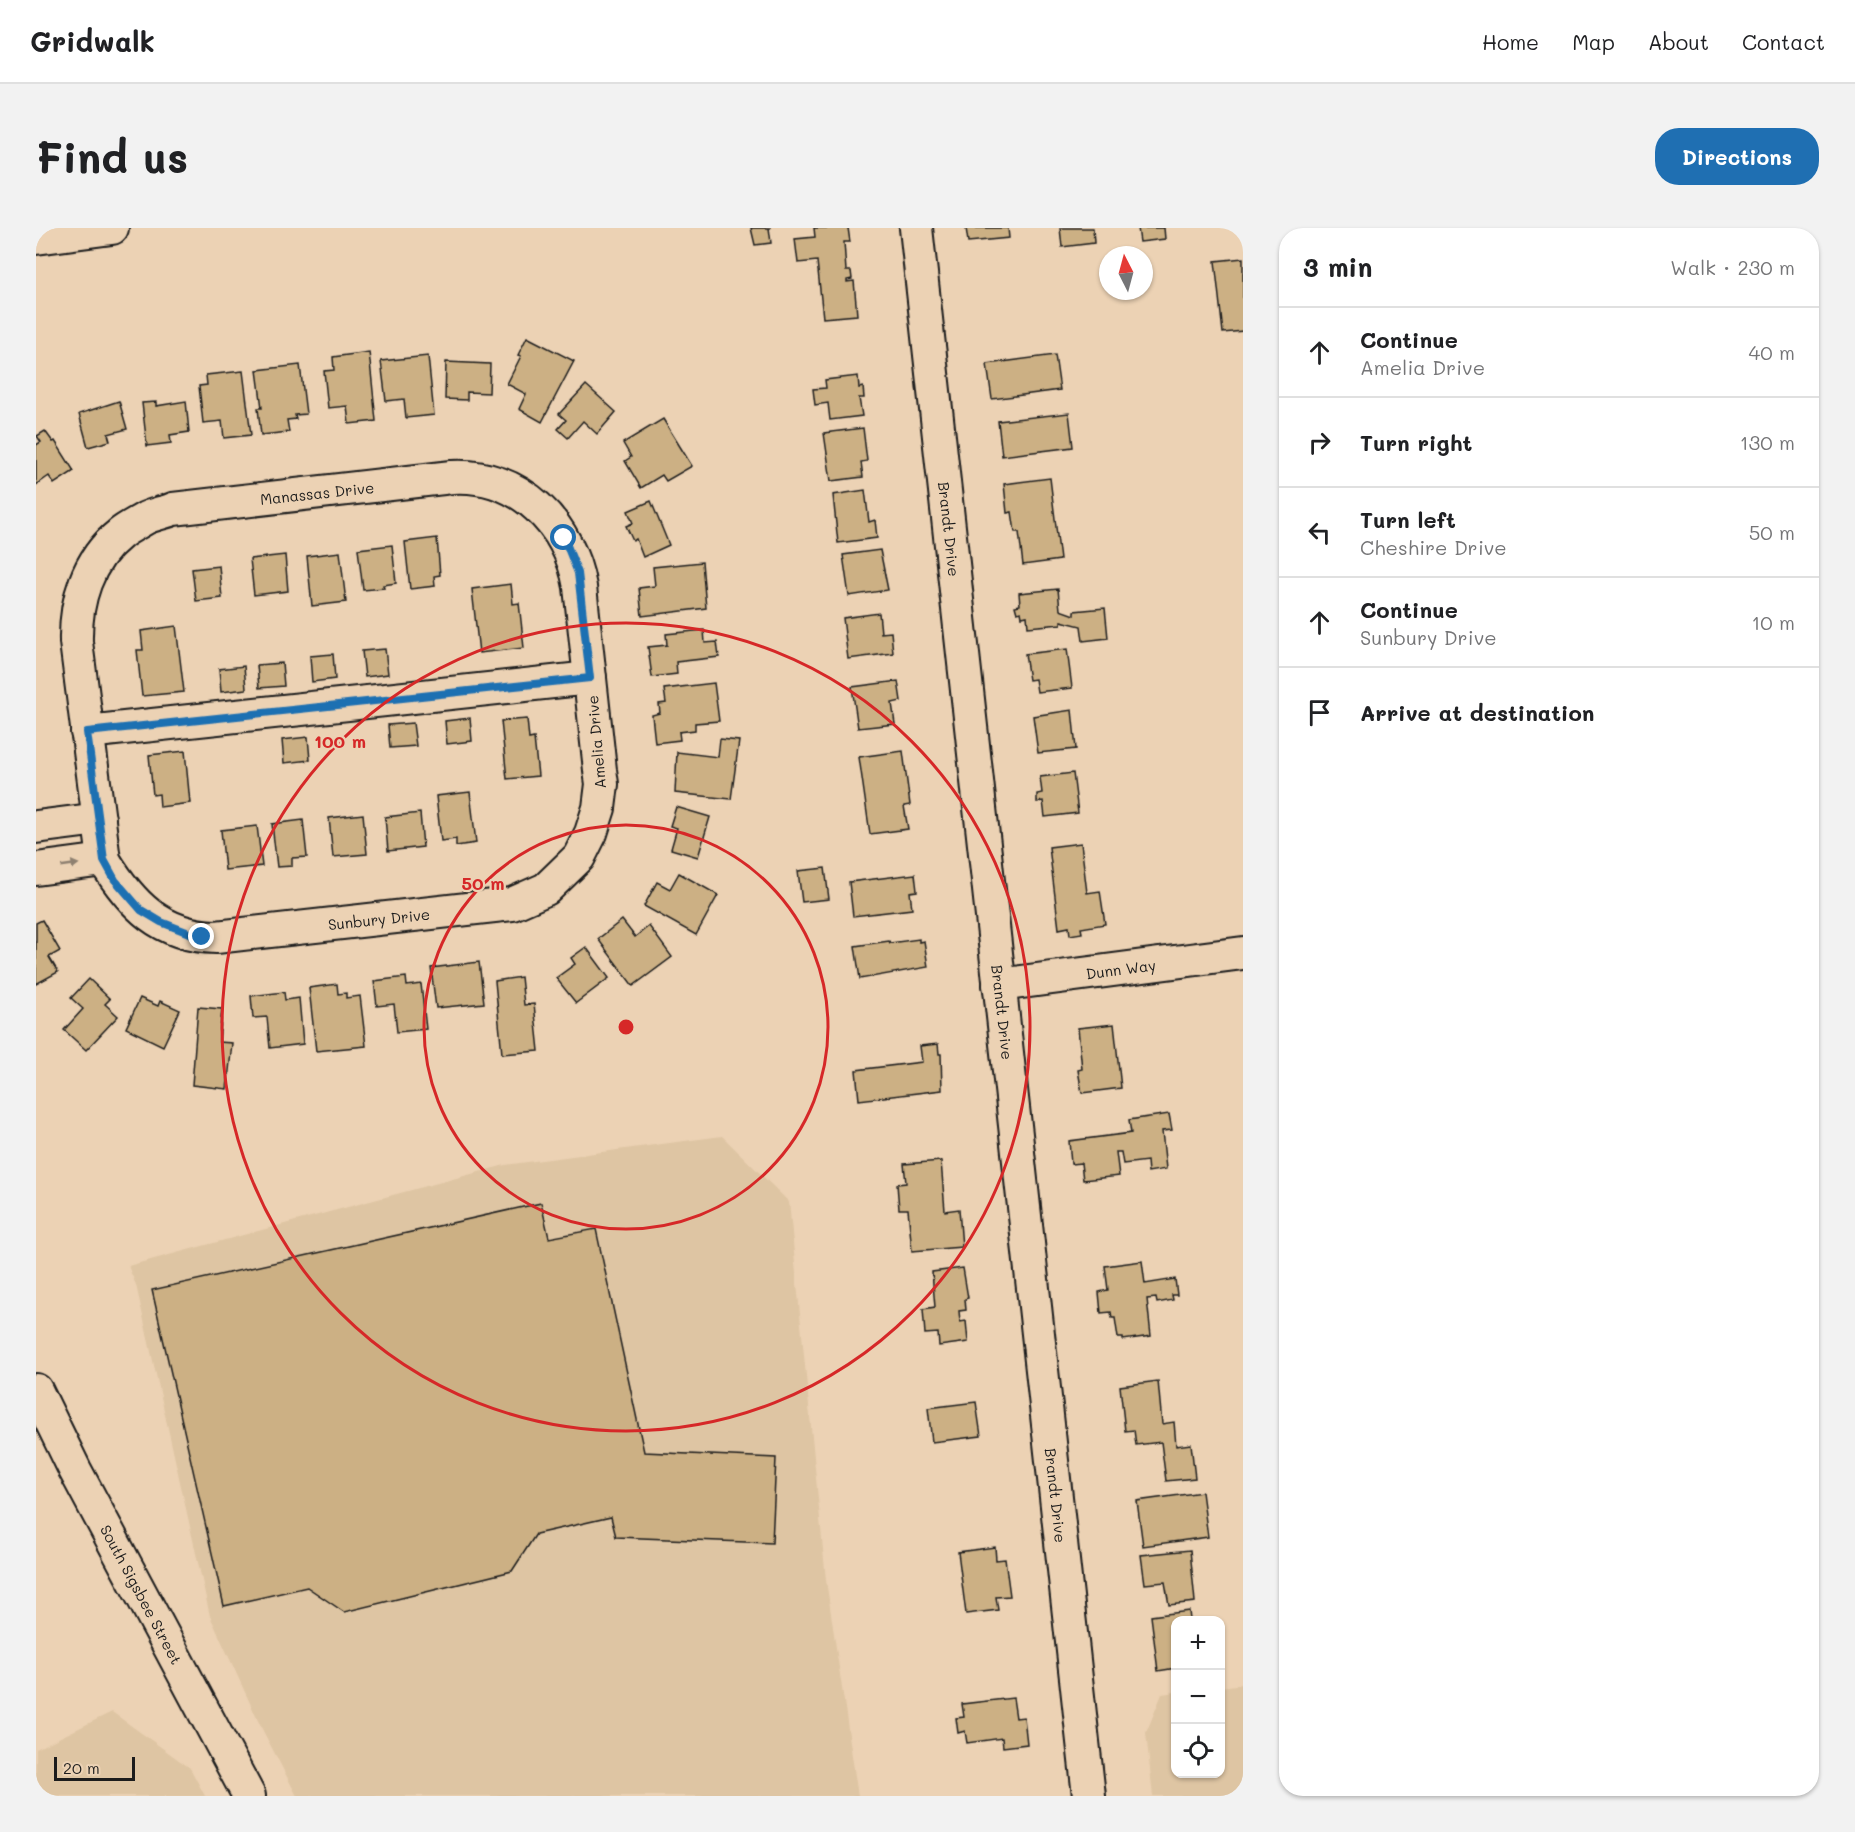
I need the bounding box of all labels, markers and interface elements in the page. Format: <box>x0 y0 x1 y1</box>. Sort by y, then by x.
text: Gridwalk <box>30 23 155 59</box>
text: Home <box>1482 28 1539 55</box>
text: Map <box>1572 28 1615 55</box>
text: About <box>1648 28 1709 55</box>
text: Contact <box>1742 28 1825 55</box>
button: Directions <box>1655 128 1819 185</box>
text: Find us <box>36 129 188 184</box>
north arrow <box>1099 246 1153 300</box>
text: 3 min <box>1303 250 1372 284</box>
text: Walk · 230 m <box>1670 254 1795 280</box>
text: Continue <box>1360 325 1458 354</box>
icon: ahead <box>1303 336 1336 369</box>
text: 40 m <box>1749 339 1795 365</box>
text: Amelia Drive <box>1360 354 1485 380</box>
icon: right <box>1303 426 1336 459</box>
text: Turn right <box>1360 428 1472 457</box>
text: 130 m <box>1740 429 1795 455</box>
street label: Manassas Drive <box>259 477 375 509</box>
street label: Brandt Drive <box>934 481 964 578</box>
text: Turn left <box>1360 505 1456 534</box>
icon: left <box>1303 516 1336 549</box>
text: 50 m <box>1749 519 1795 545</box>
route start <box>550 524 576 550</box>
text: Cheshire Drive <box>1360 534 1507 560</box>
text: Continue <box>1360 595 1458 624</box>
icon: ahead <box>1303 606 1336 639</box>
text: 10 m <box>1751 609 1795 635</box>
text: Sunbury Drive <box>1360 624 1497 650</box>
street label: Amelia Drive <box>582 694 610 790</box>
icon: arrive <box>1303 696 1336 729</box>
text: Arrive at destination <box>1360 698 1595 727</box>
text: 100 m <box>314 729 366 753</box>
one-way arrow <box>61 860 80 869</box>
text: 50 m <box>462 871 504 895</box>
street label: Sunbury Drive <box>327 904 431 934</box>
route end <box>188 923 214 949</box>
street label: Dunn Way <box>1085 954 1157 983</box>
street label: Brandt Drive <box>987 964 1018 1061</box>
centre of rings <box>616 1017 636 1037</box>
street label: Brandt Drive <box>1041 1447 1071 1544</box>
street label: South Sigsbee Street <box>96 1521 187 1668</box>
map controls <box>1171 1616 1225 1778</box>
button: + <box>1171 1616 1225 1670</box>
button: − <box>1171 1670 1225 1724</box>
button: locate <box>1171 1724 1225 1778</box>
scale bar <box>54 1754 135 1782</box>
text: 20 m <box>63 1757 100 1778</box>

